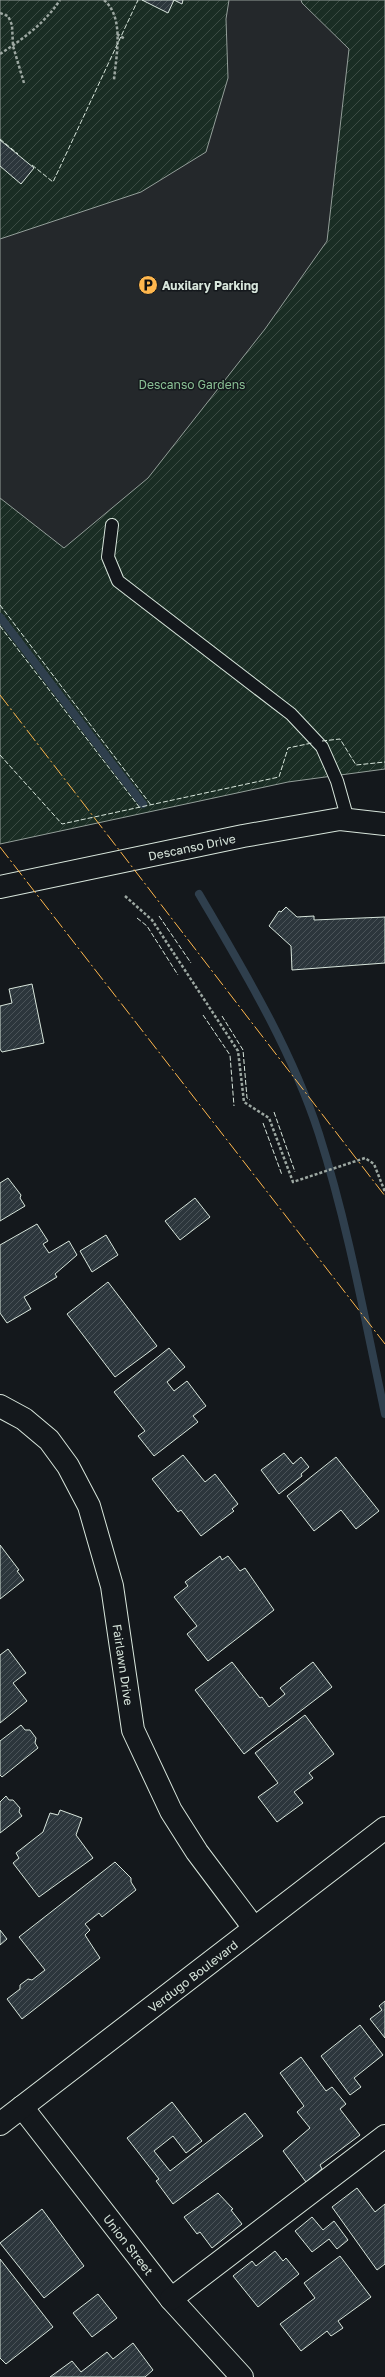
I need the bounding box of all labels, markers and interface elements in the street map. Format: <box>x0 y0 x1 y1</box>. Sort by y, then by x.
parking icon: Auxilary Parking <box>137 274 159 296</box>
place label: Auxilary Parking <box>162 278 258 293</box>
park label: Descanso Gardens <box>139 377 245 392</box>
street label: Descanso Drive <box>147 830 237 863</box>
street label: Fairlawn Drive <box>110 1623 137 1706</box>
street label: Verdugo Boulevard <box>145 1937 241 2015</box>
street label: Union Street <box>101 2211 157 2278</box>

